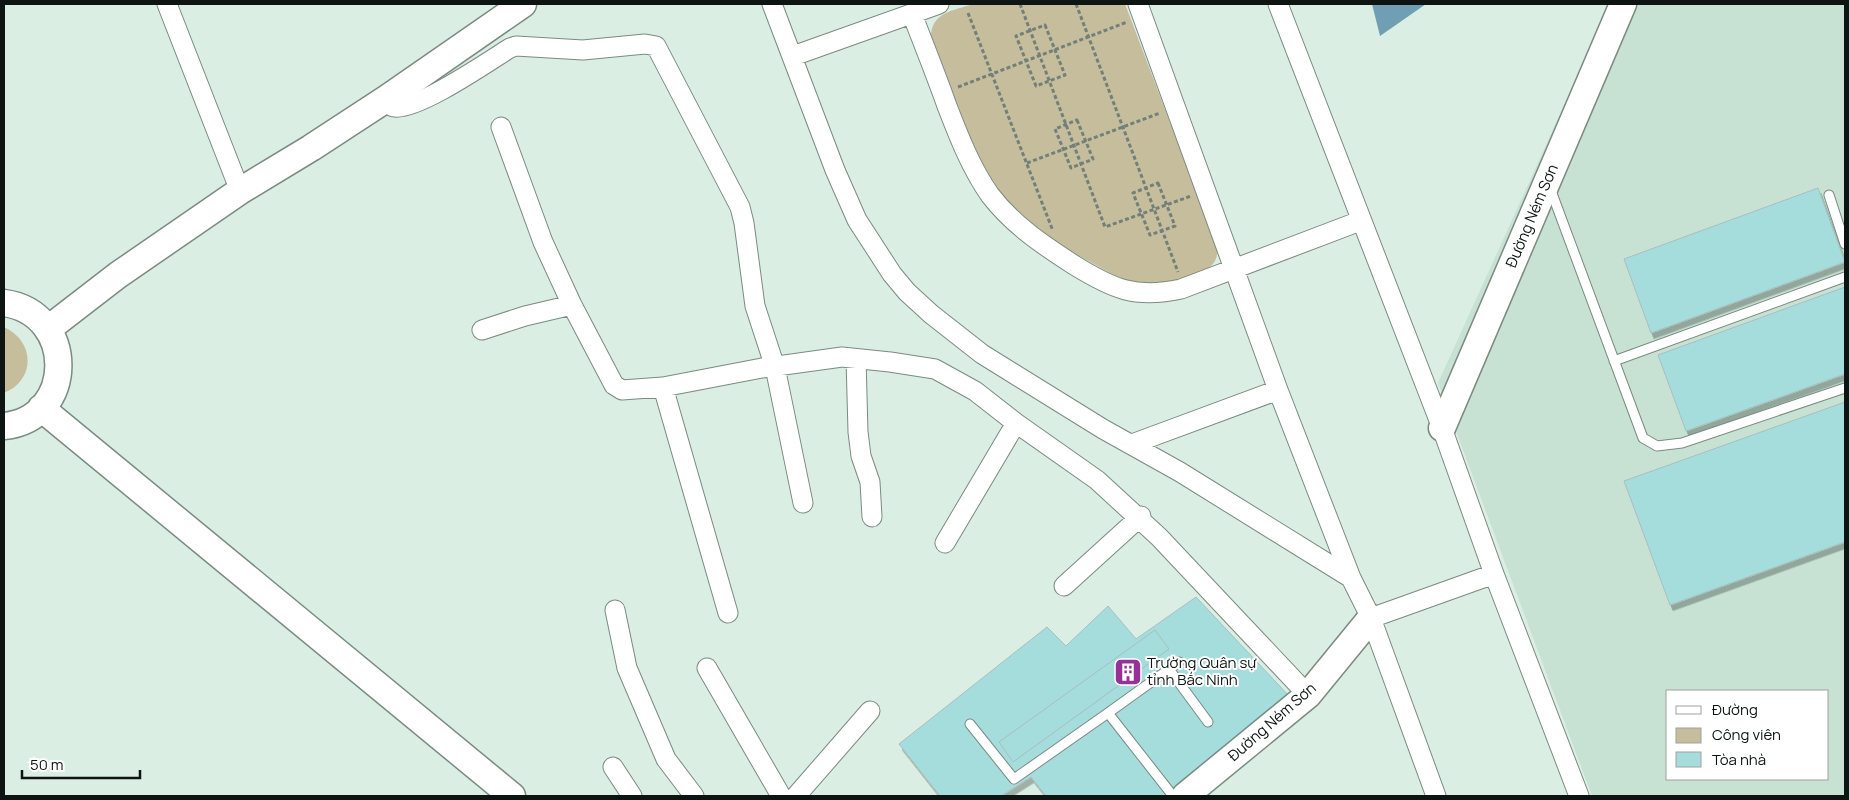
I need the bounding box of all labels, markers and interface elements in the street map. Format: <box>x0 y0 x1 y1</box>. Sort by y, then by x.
street label: Đường Ném Sơn <box>1500 161 1563 271</box>
place label: Trường Quân sự tỉnh Bắc Ninh <box>1147 652 1257 690</box>
building icon: Trường Quân sự tỉnh Bắc Ninh <box>1113 657 1143 687</box>
street label: Đường Ném Sơn <box>1223 677 1320 766</box>
legend <box>1666 690 1829 780</box>
text: Đường <box>1712 699 1758 720</box>
text: Công viên <box>1712 724 1781 745</box>
scale bar <box>22 748 140 780</box>
text: Tòa nhà <box>1712 749 1766 770</box>
text: 50 m <box>30 754 64 775</box>

